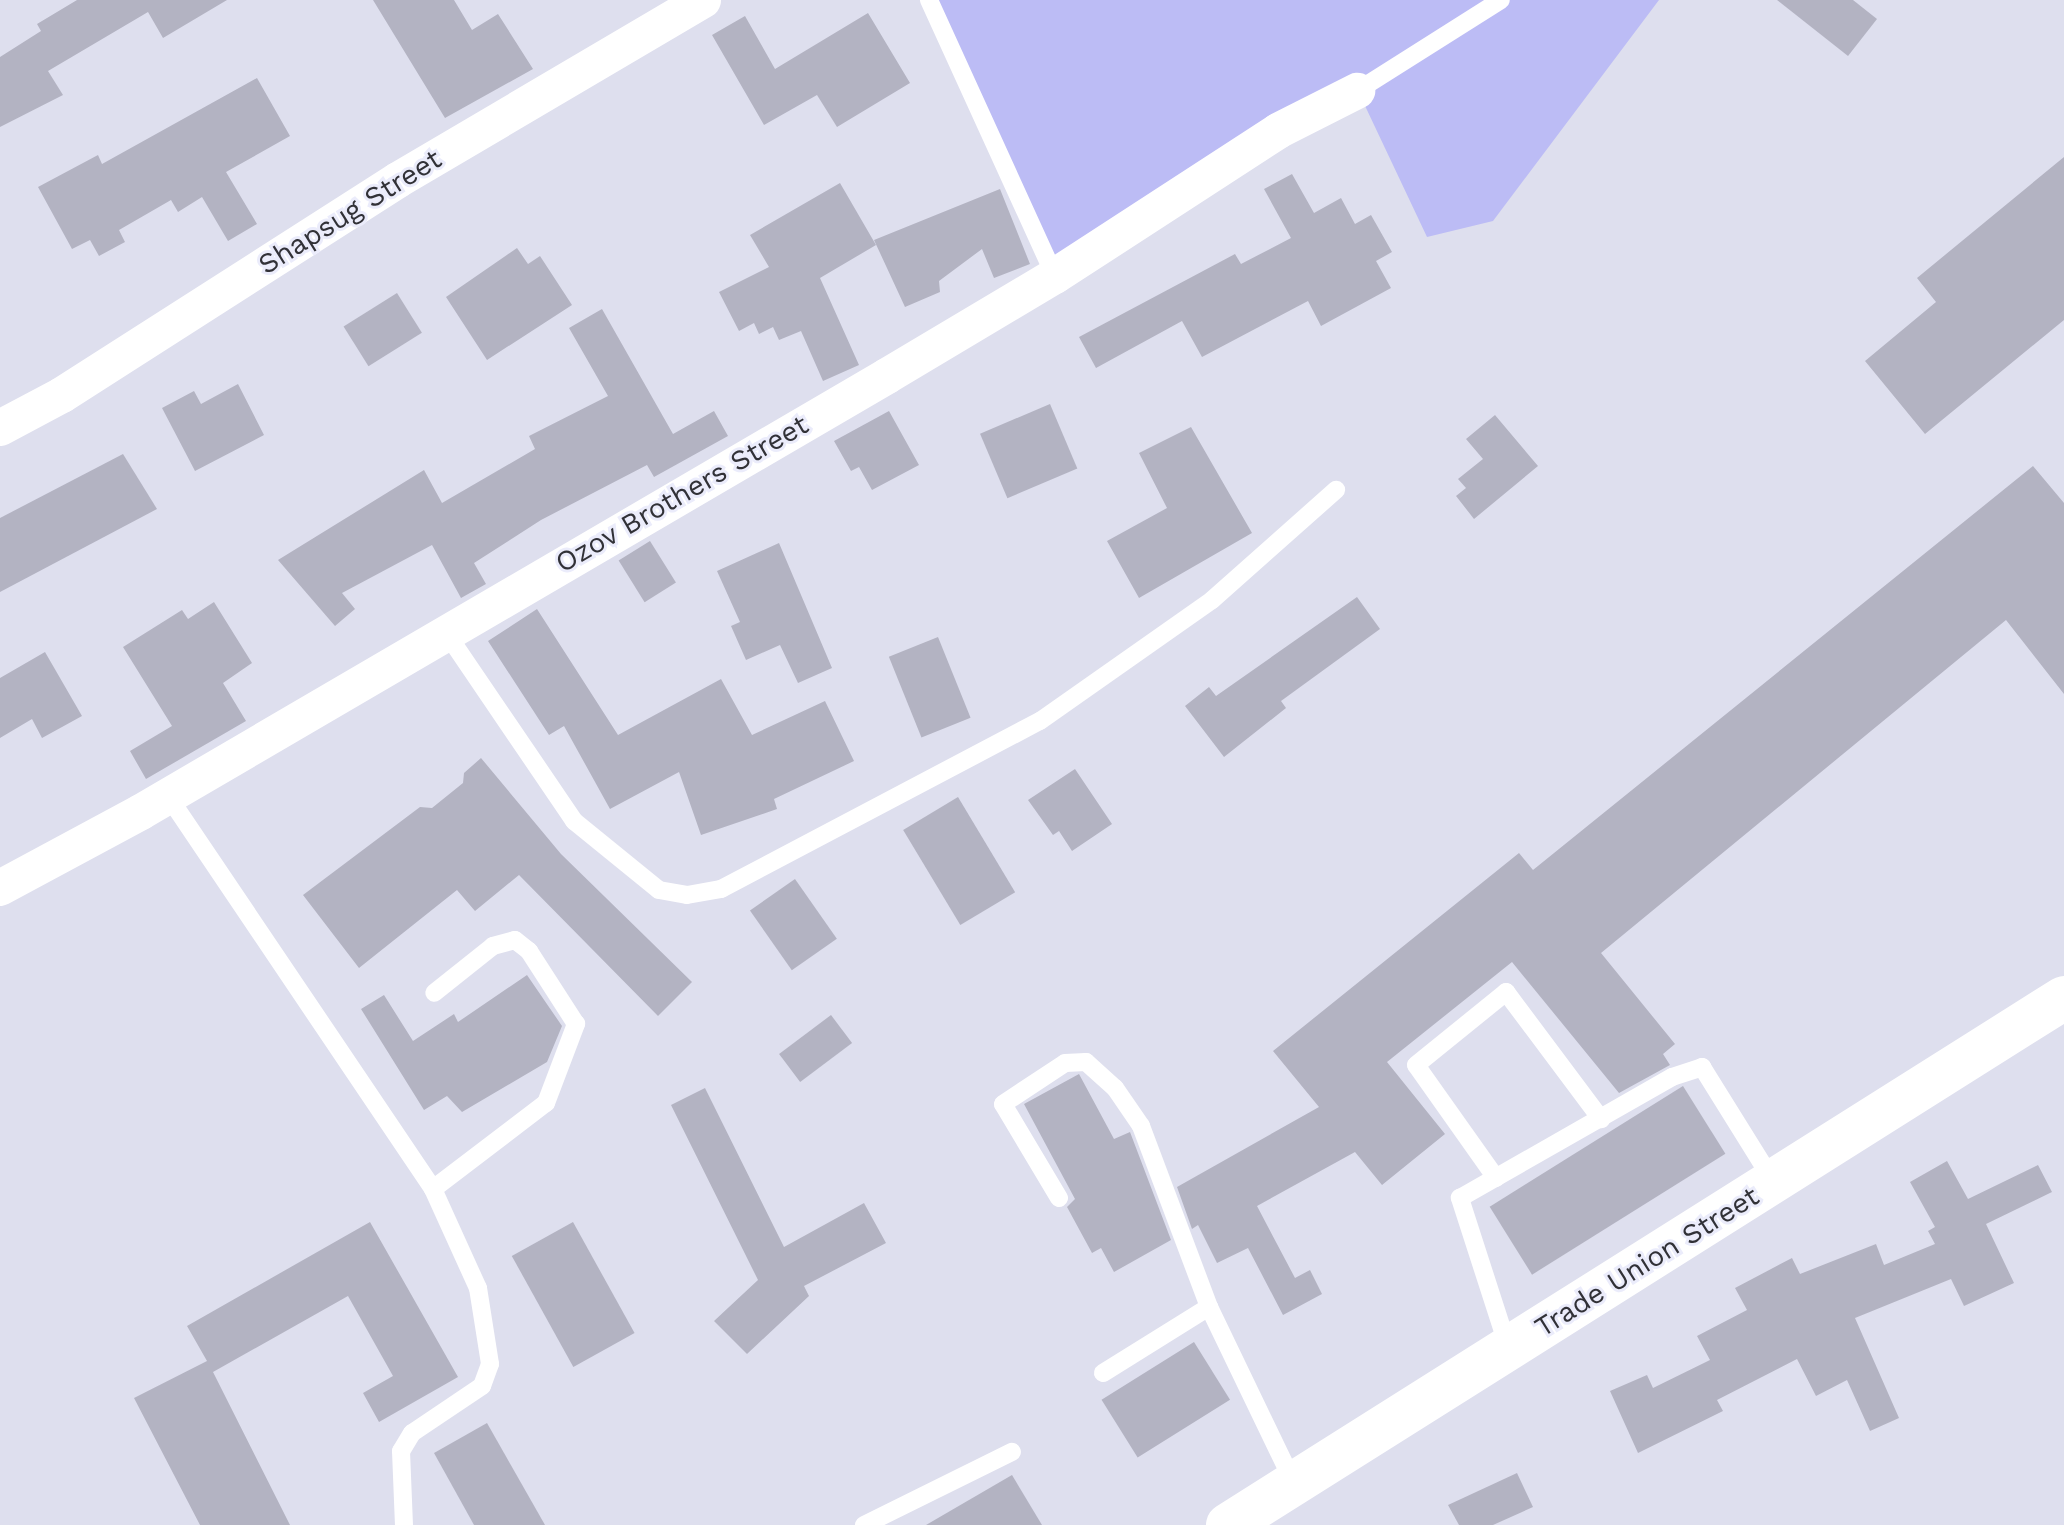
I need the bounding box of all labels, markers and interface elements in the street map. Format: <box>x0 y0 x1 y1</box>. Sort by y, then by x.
street label: Shapsug Street <box>252 142 448 282</box>
street label: Ozov Brothers Street <box>549 408 815 580</box>
street label: Trade Union Street <box>1529 1180 1765 1344</box>

